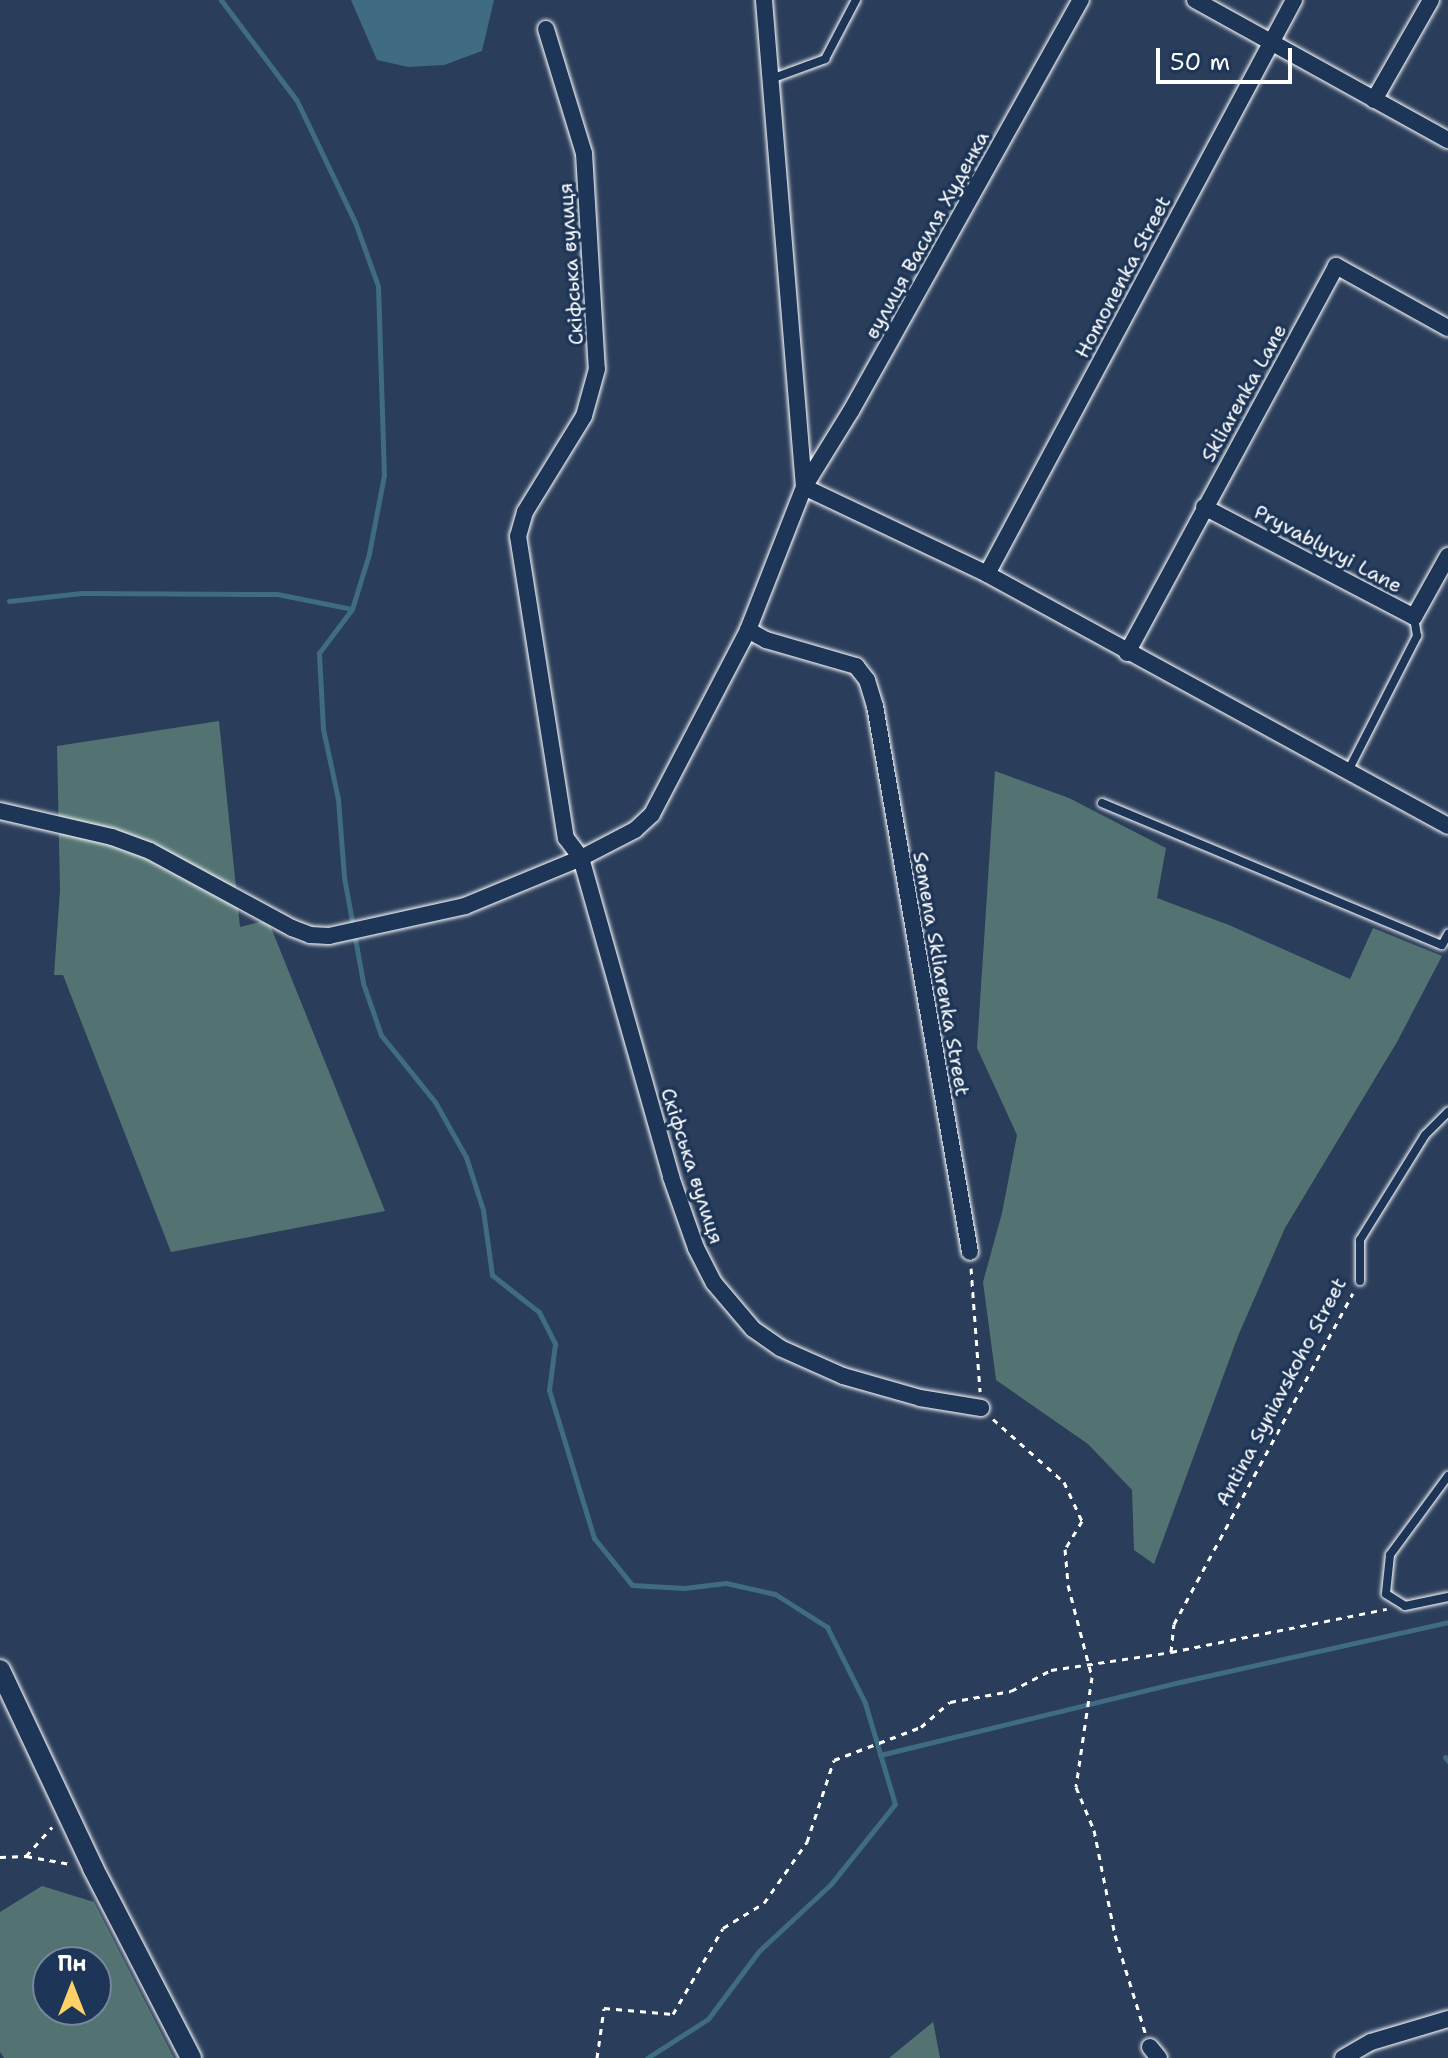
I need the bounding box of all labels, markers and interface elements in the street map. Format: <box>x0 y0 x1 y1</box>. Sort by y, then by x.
scale bar <box>1160 32 1296 82</box>
text: 50 m <box>1170 46 1230 78</box>
street label: вулиця Василя Худенка <box>860 127 994 343</box>
street label: Скіфська вулиця <box>553 182 589 346</box>
street label: Homonenka Street <box>1070 192 1176 362</box>
street label: Skliarenka Lane <box>1196 320 1292 466</box>
street label: Pryvablyvyi Lane <box>1250 500 1406 598</box>
street label: Semena Skliarenka Street <box>908 850 974 1098</box>
street label: Скіфська вулиця <box>655 1085 729 1247</box>
street label: Antina Syniavskoho Street <box>1211 1274 1351 1510</box>
north arrow <box>32 1946 112 2026</box>
text: Пн <box>57 1949 87 1978</box>

